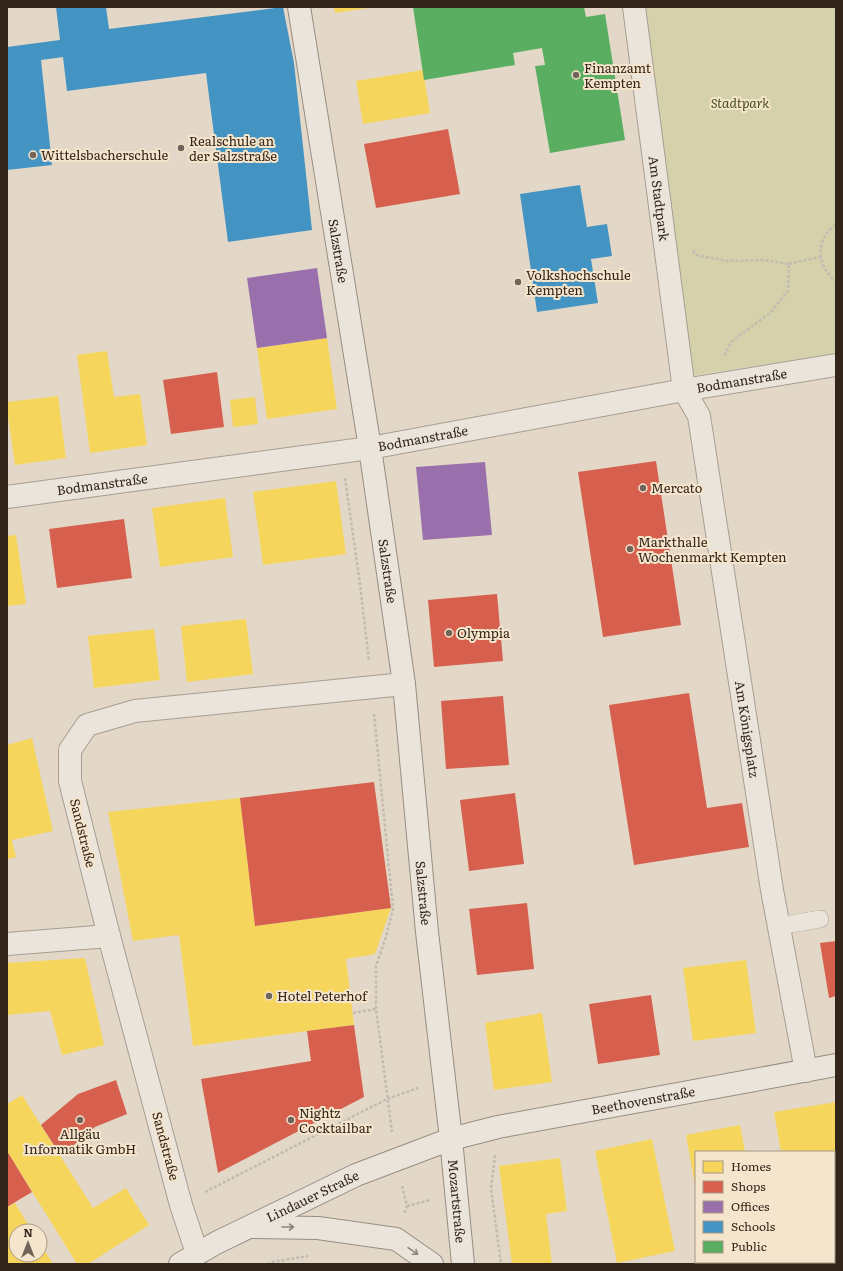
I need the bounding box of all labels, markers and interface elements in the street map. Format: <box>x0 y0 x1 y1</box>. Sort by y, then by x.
place label: Finanzamt Kempten <box>584 58 652 92</box>
marker: Finanzamt Kempten <box>571 70 581 80</box>
park label: Stadtpark <box>711 93 770 112</box>
place label: Realschule an der Salzstraße <box>189 131 277 165</box>
marker: Realschule an der Salzstraße <box>176 143 186 153</box>
place label: Wittelsbacherschule <box>41 145 168 164</box>
marker: Wittelsbacherschule <box>28 150 38 160</box>
street label: Am Stadtpark <box>645 155 675 243</box>
street label: Salzstraße <box>324 217 353 285</box>
place label: Volkshochschule Kempten <box>526 265 631 299</box>
marker: Volkshochschule Kempten <box>513 277 523 287</box>
street label: Bodmanstraße <box>695 363 789 397</box>
street label: Bodmanstraße <box>376 420 470 455</box>
street label: Bodmanstraße <box>55 468 149 499</box>
place label: Mercato <box>651 478 703 497</box>
marker: Mercato <box>638 483 648 493</box>
place label: Markthalle Wochenmarkt Kempten <box>638 532 787 566</box>
street label: Salzstraße <box>374 538 402 605</box>
marker: Markthalle Wochenmarkt Kempten <box>625 544 635 554</box>
place label: Olympia <box>457 623 510 642</box>
marker: Olympia <box>444 628 454 638</box>
street label: Am Königsplatz <box>731 679 765 779</box>
street label: Sandstraße <box>66 796 101 870</box>
street label: Salzstraße <box>411 860 436 926</box>
place label: Hotel Peterhof <box>277 986 368 1005</box>
marker: Hotel Peterhof <box>264 991 274 1001</box>
street label: Beethovenstraße <box>590 1081 697 1119</box>
place label: Nightz Cocktailbar <box>299 1103 373 1137</box>
street label: Sandstraße <box>148 1109 185 1183</box>
marker: Allgäu Informatik GmbH <box>75 1115 85 1125</box>
marker: Nightz Cocktailbar <box>286 1115 296 1125</box>
place label: Allgäu Informatik GmbH <box>24 1124 136 1158</box>
legend <box>695 1151 835 1263</box>
text: Homes <box>731 1157 771 1175</box>
street label: Mozartstraße <box>444 1158 471 1244</box>
street label: Lindauer Straße <box>263 1165 362 1226</box>
text: Shops <box>731 1177 766 1195</box>
text: Offices <box>731 1197 770 1215</box>
text: Schools <box>731 1217 776 1235</box>
north arrow <box>8 1223 48 1263</box>
text: N <box>23 1224 33 1240</box>
one-way arrow <box>281 1224 294 1231</box>
text: Public <box>731 1237 767 1255</box>
one-way arrow <box>407 1247 418 1255</box>

